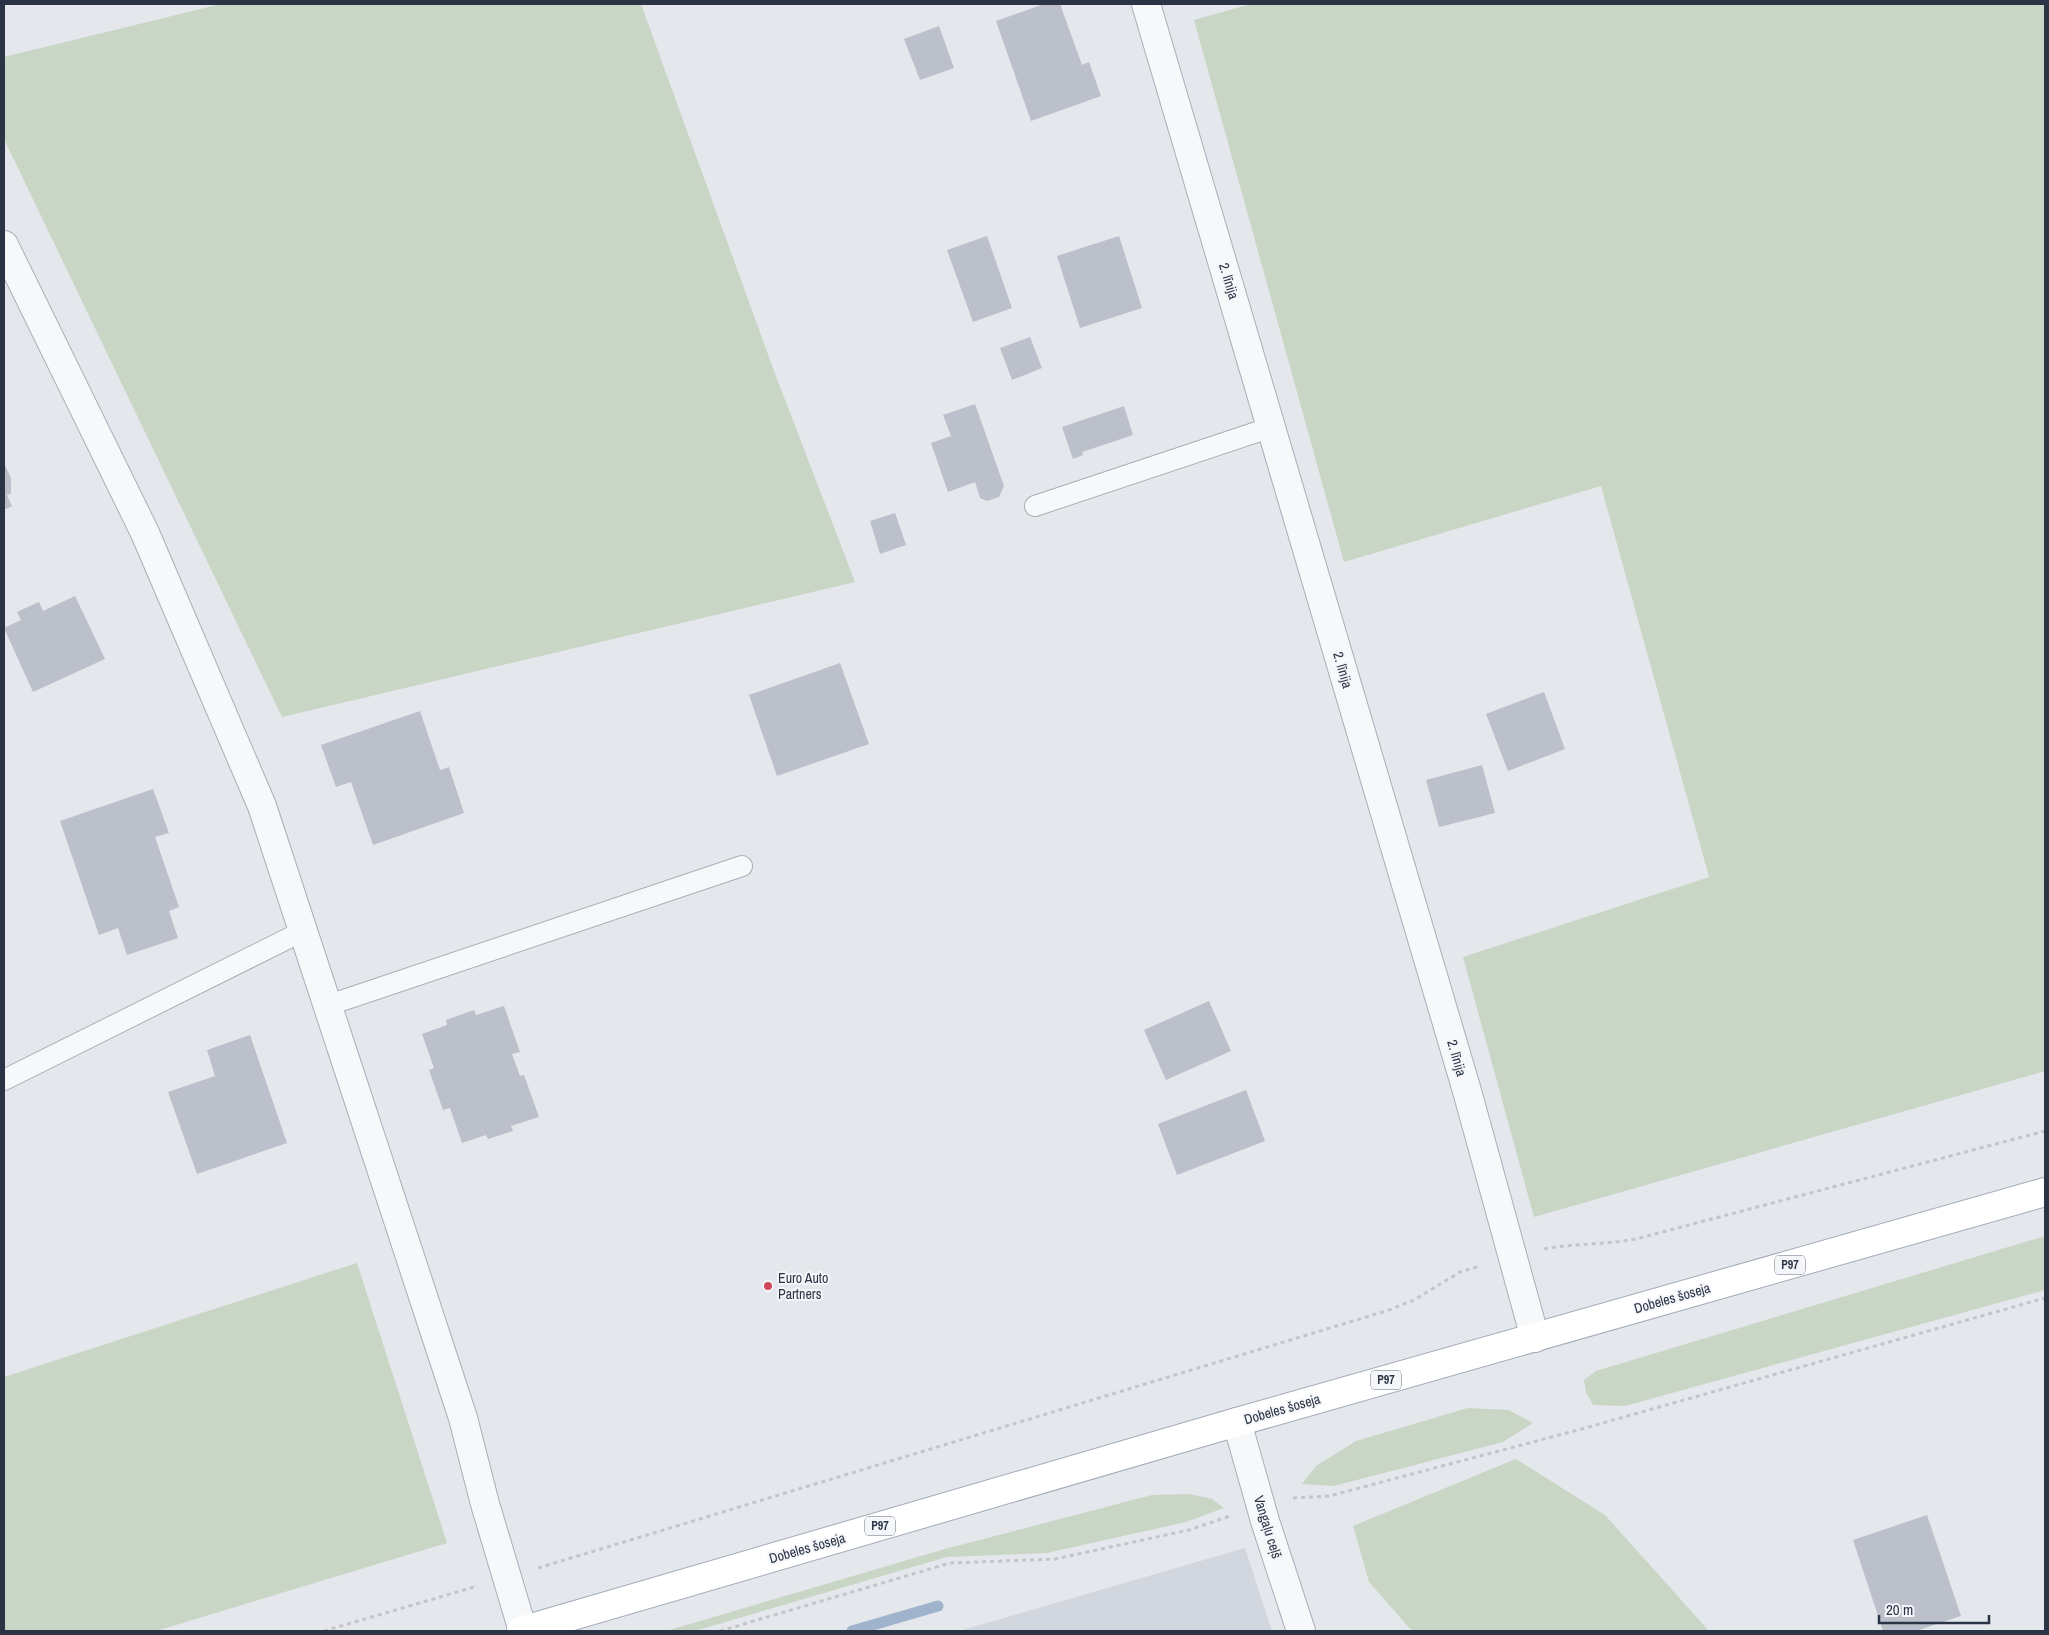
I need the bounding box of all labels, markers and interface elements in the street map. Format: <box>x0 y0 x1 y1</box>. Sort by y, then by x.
street label: 2. līnija <box>1215 261 1243 302</box>
street label: 2. līnija <box>1329 650 1357 691</box>
street label: 2. līnija <box>1443 1038 1471 1079</box>
road number: P97 <box>1775 1256 1805 1274</box>
place label: Euro Auto Partners <box>778 1269 828 1303</box>
street label: Dobeles šoseja <box>1632 1278 1713 1317</box>
marker: Euro Auto Partners <box>762 1280 774 1292</box>
road number: P97 <box>1371 1370 1401 1390</box>
street label: Dobeles šoseja <box>1242 1389 1323 1428</box>
street label: Vangaļu ceļš <box>1250 1493 1286 1561</box>
road number: P97 <box>865 1516 895 1535</box>
street label: Dobeles šoseja <box>767 1528 848 1567</box>
scale bar <box>1879 1592 1989 1624</box>
text: 20 m <box>1886 1599 1913 1620</box>

